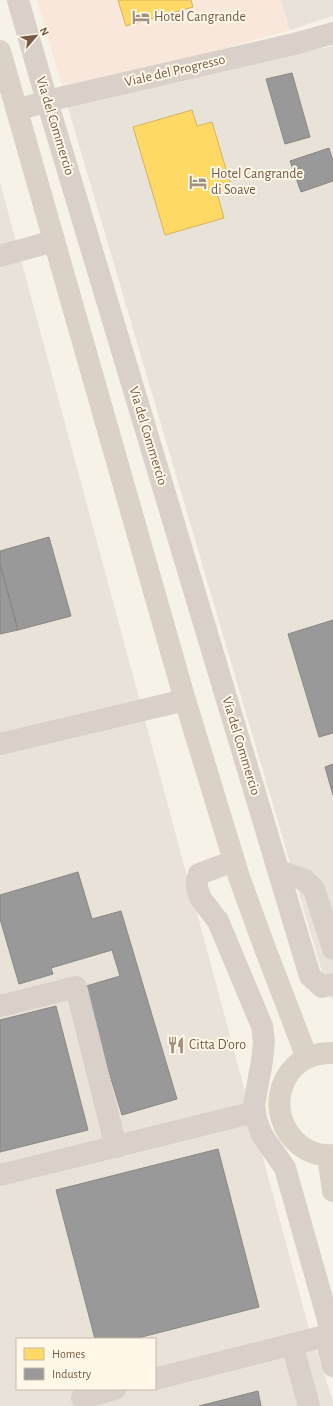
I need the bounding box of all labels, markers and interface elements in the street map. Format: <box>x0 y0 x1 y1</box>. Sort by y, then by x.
hotel icon: Hotel Cangrande <box>131 7 151 27</box>
place label: Hotel Cangrande <box>154 10 246 24</box>
north arrow <box>16 16 56 56</box>
text: N <box>38 26 51 38</box>
street label: Viale del Progresso <box>123 53 227 89</box>
street label: Via del Commercio <box>33 75 77 177</box>
place label: Hotel Cangrande di Soave <box>211 167 303 197</box>
hotel icon: Hotel Cangrande di Soave <box>188 172 208 192</box>
street label: Via del Commercio <box>126 385 170 487</box>
street label: Via del Commercio <box>219 695 263 797</box>
restaurant icon: Citta D'oro <box>166 1035 186 1055</box>
place label: Citta D'oro <box>189 1038 246 1052</box>
legend <box>16 1338 156 1390</box>
text: Homes <box>52 1348 85 1360</box>
text: Industry <box>52 1368 91 1381</box>

